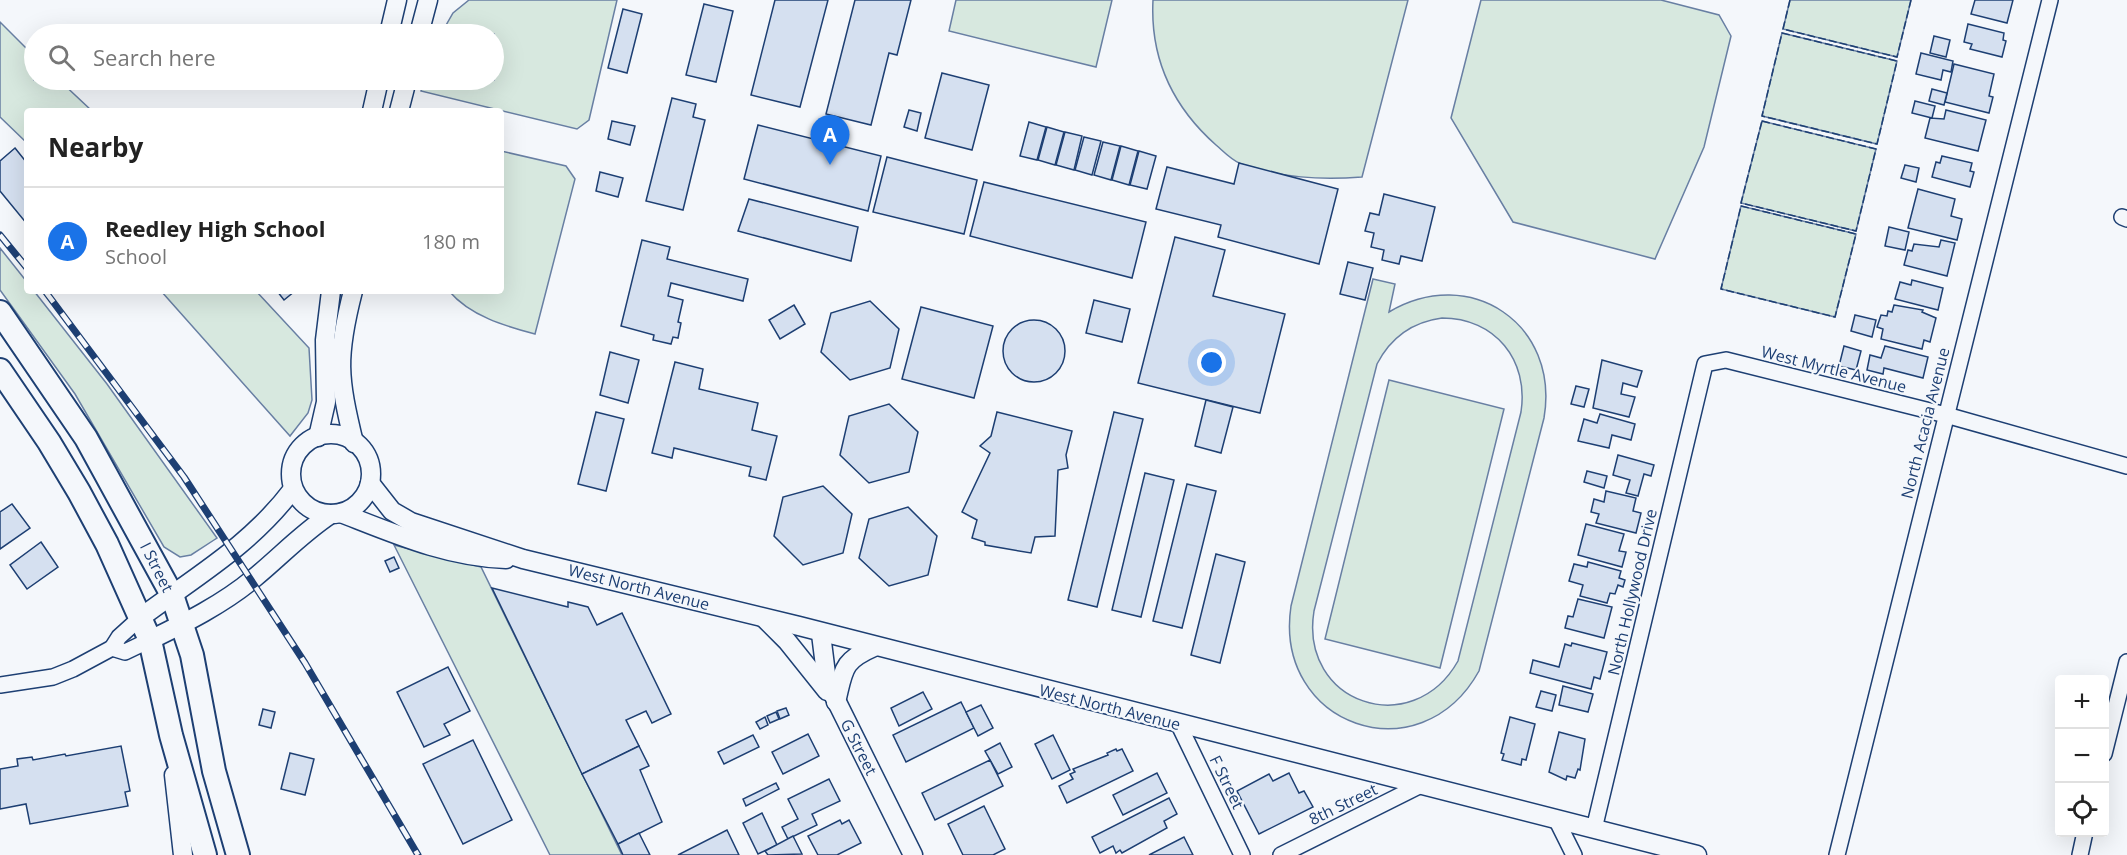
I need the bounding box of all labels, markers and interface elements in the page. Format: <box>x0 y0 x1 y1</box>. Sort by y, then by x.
search box <box>24 24 504 90</box>
icon: search <box>45 41 78 74</box>
text: Search here <box>93 42 216 72</box>
pin: A <box>810 116 850 165</box>
text: Nearby <box>48 129 143 165</box>
text: Reedley High School <box>105 213 325 243</box>
text: A <box>61 228 74 255</box>
text: 180 m <box>422 228 480 255</box>
text: School <box>105 243 167 270</box>
street label: West Myrtle Avenue <box>1759 340 1909 398</box>
street label: North Acacia Avenue <box>1896 345 1954 501</box>
your location <box>1197 348 1226 377</box>
street label: North Hollywood Drive <box>1602 507 1662 677</box>
street label: I Street <box>135 538 179 596</box>
street label: West North Avenue <box>566 559 712 615</box>
map controls <box>2055 675 2109 837</box>
button: + <box>2055 675 2109 729</box>
street label: West North Avenue <box>1037 679 1183 735</box>
street label: G Street <box>835 715 883 779</box>
button: − <box>2055 729 2109 783</box>
street label: F Street <box>1205 752 1250 813</box>
street label: 8th Street <box>1305 778 1381 830</box>
button: locate <box>2055 783 2109 837</box>

